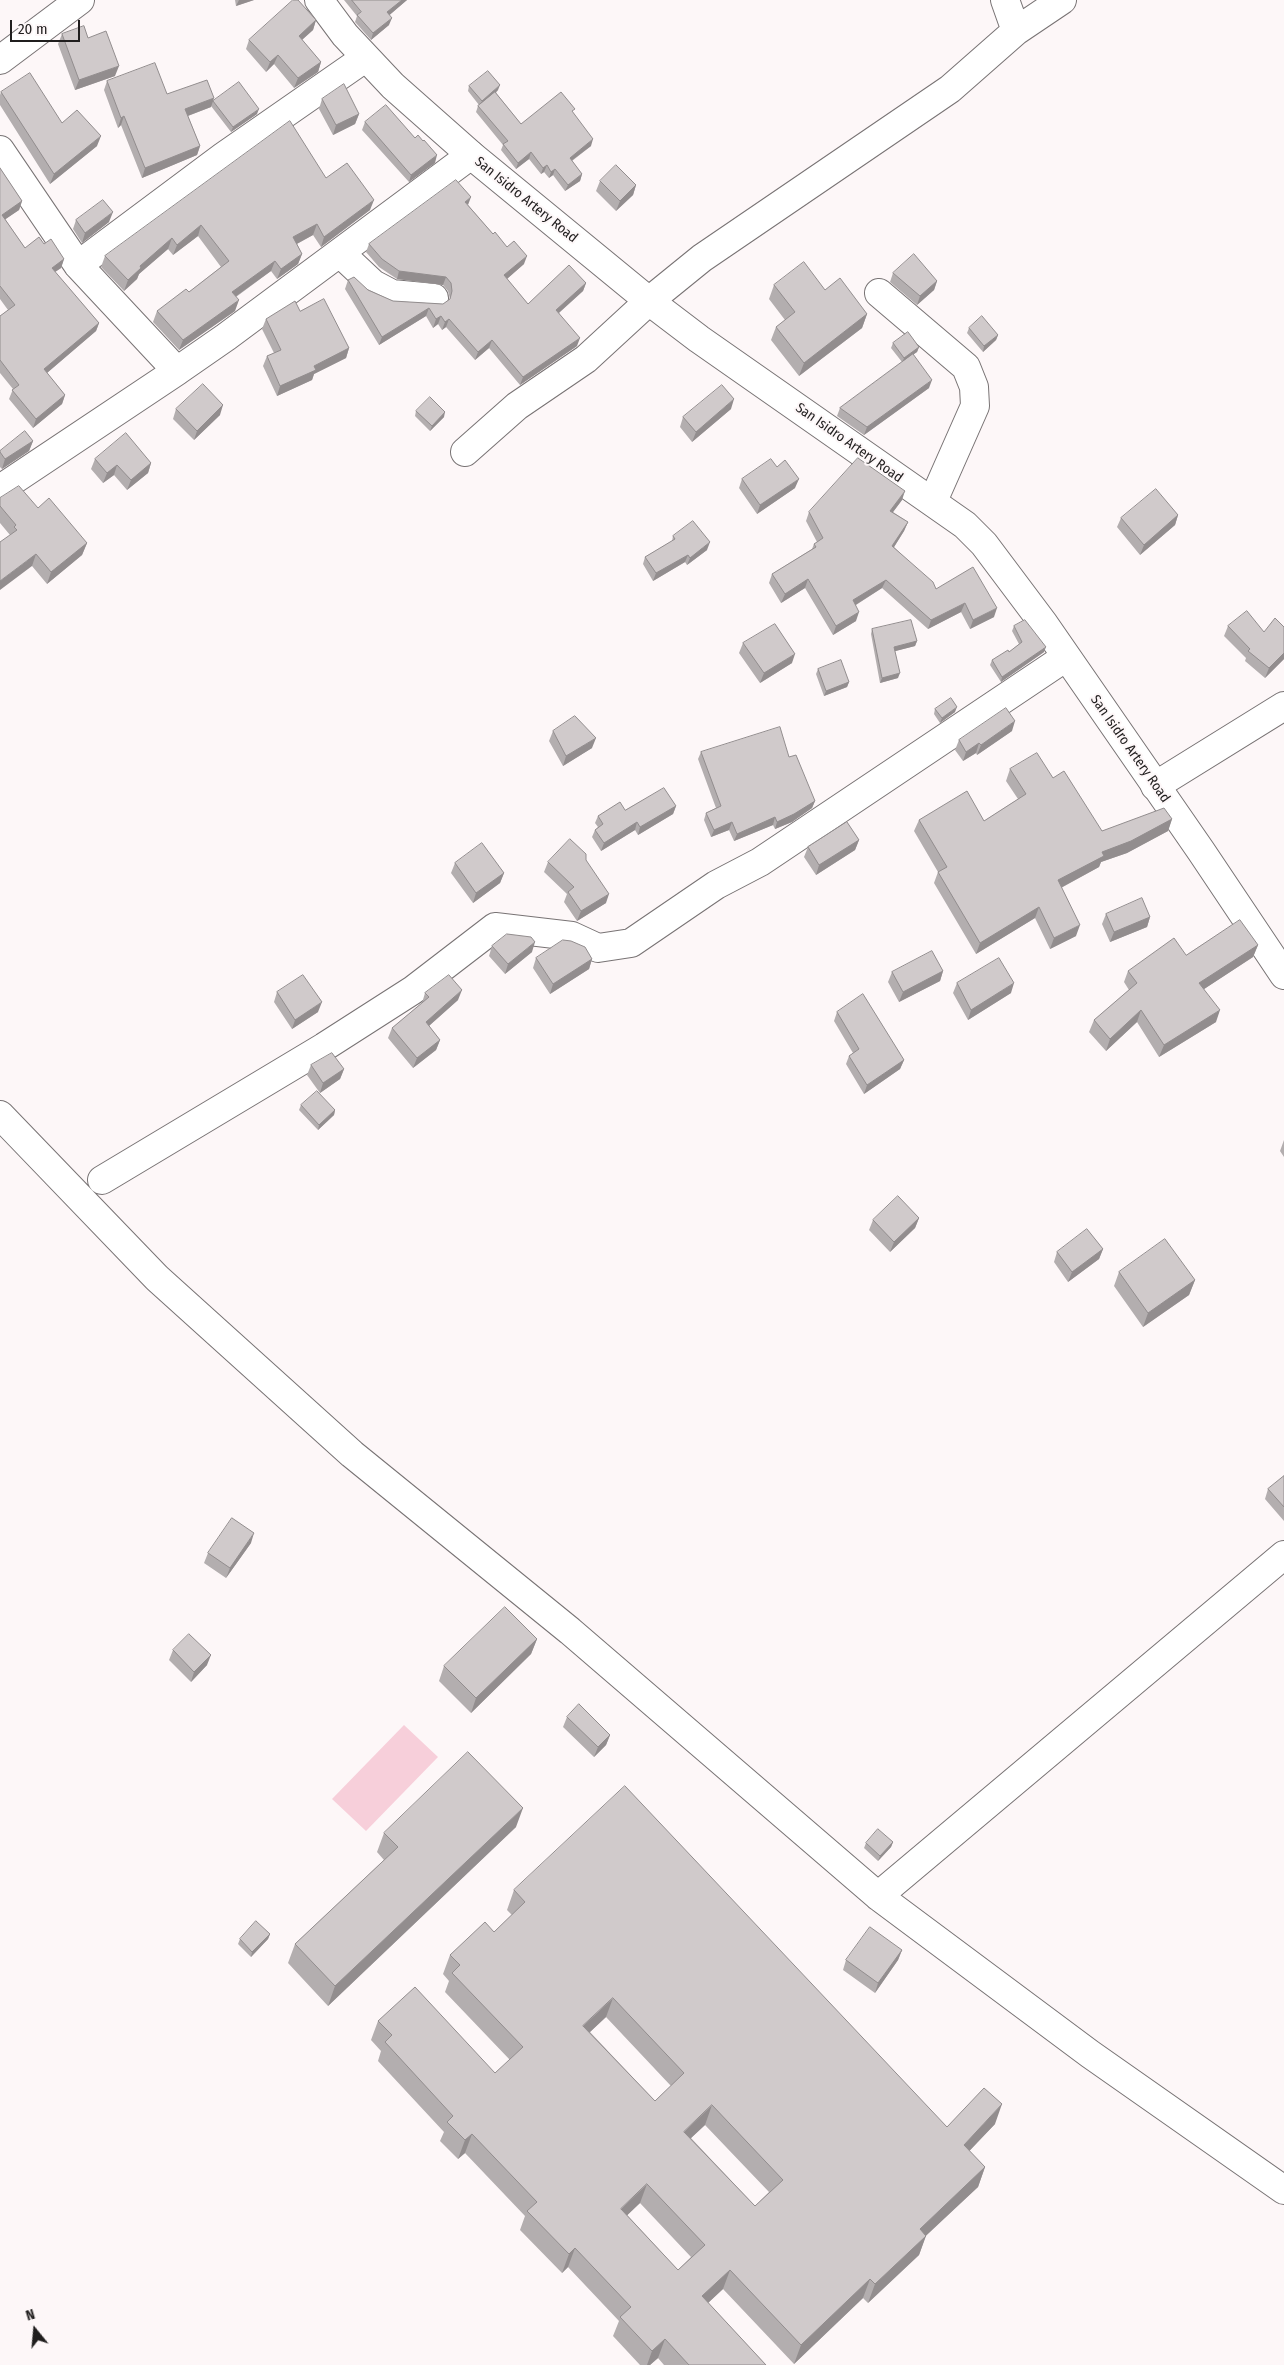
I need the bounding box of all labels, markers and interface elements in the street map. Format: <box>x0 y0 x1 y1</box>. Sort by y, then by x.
scale bar <box>12 10 82 42</box>
text: 20 m <box>18 20 48 38</box>
street label: San Isidro Artery Road <box>471 153 581 247</box>
street label: San Isidro Artery Road <box>792 400 906 486</box>
street label: San Isidro Artery Road <box>1087 692 1173 806</box>
north arrow <box>10 2305 60 2355</box>
text: N <box>24 2306 37 2325</box>

